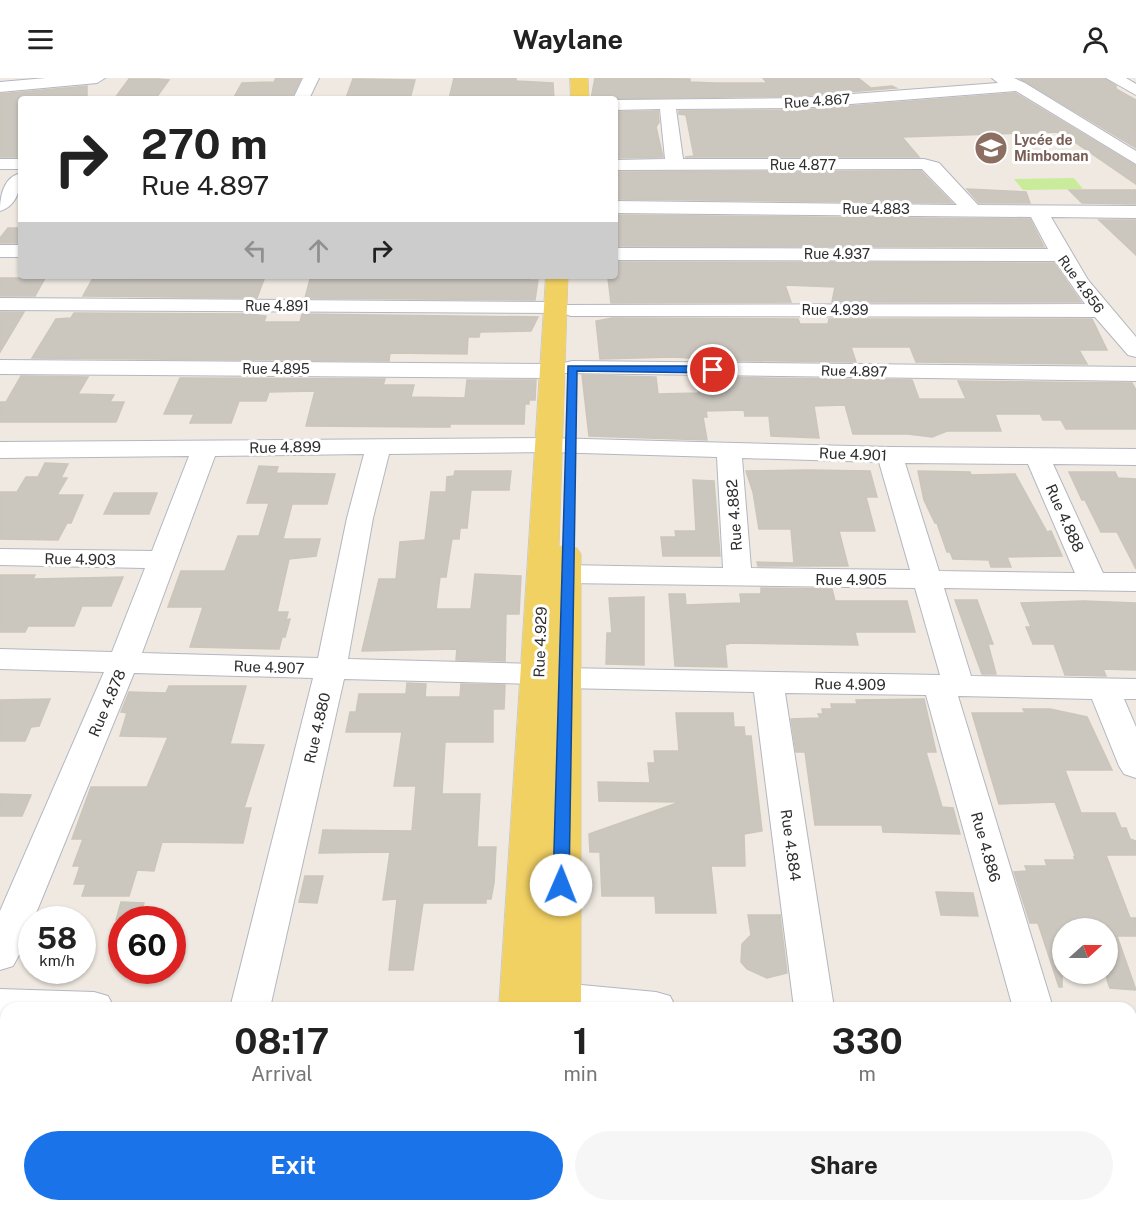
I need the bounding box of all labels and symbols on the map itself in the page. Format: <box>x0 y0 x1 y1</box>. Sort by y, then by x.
street label: Rue 4.867 <box>783 91 851 111</box>
school or university icon: Lycée de Mimboman <box>973 130 1009 166</box>
place label: Lycée de Mimboman <box>1014 132 1088 164</box>
street label: Rue 4.877 <box>770 157 836 173</box>
street label: Rue 4.883 <box>842 201 910 217</box>
street label: Rue 4.937 <box>804 246 870 262</box>
street label: Rue 4.856 <box>1055 252 1107 316</box>
street label: Rue 4.891 <box>245 298 309 314</box>
street label: Rue 4.939 <box>802 302 869 318</box>
pin <box>687 344 738 395</box>
street label: Rue 4.895 <box>242 361 310 377</box>
street label: Rue 4.897 <box>821 362 887 380</box>
street label: Rue 4.899 <box>249 438 321 456</box>
street label: Rue 4.901 <box>819 444 887 464</box>
street label: Rue 4.882 <box>723 479 745 551</box>
street label: Rue 4.888 <box>1042 481 1088 555</box>
street label: Rue 4.903 <box>44 550 116 568</box>
street label: Rue 4.905 <box>815 571 887 588</box>
street label: Rue 4.929 <box>530 606 550 678</box>
street label: Rue 4.907 <box>233 657 305 677</box>
street label: Rue 4.878 <box>85 667 129 739</box>
street label: Rue 4.909 <box>814 675 886 693</box>
street label: Rue 4.880 <box>301 691 333 765</box>
street label: Rue 4.884 <box>778 808 804 882</box>
street label: Rue 4.886 <box>968 810 1004 884</box>
position arrow <box>529 853 593 917</box>
speed limit sign: 60 <box>108 906 186 984</box>
north arrow <box>1052 918 1118 984</box>

